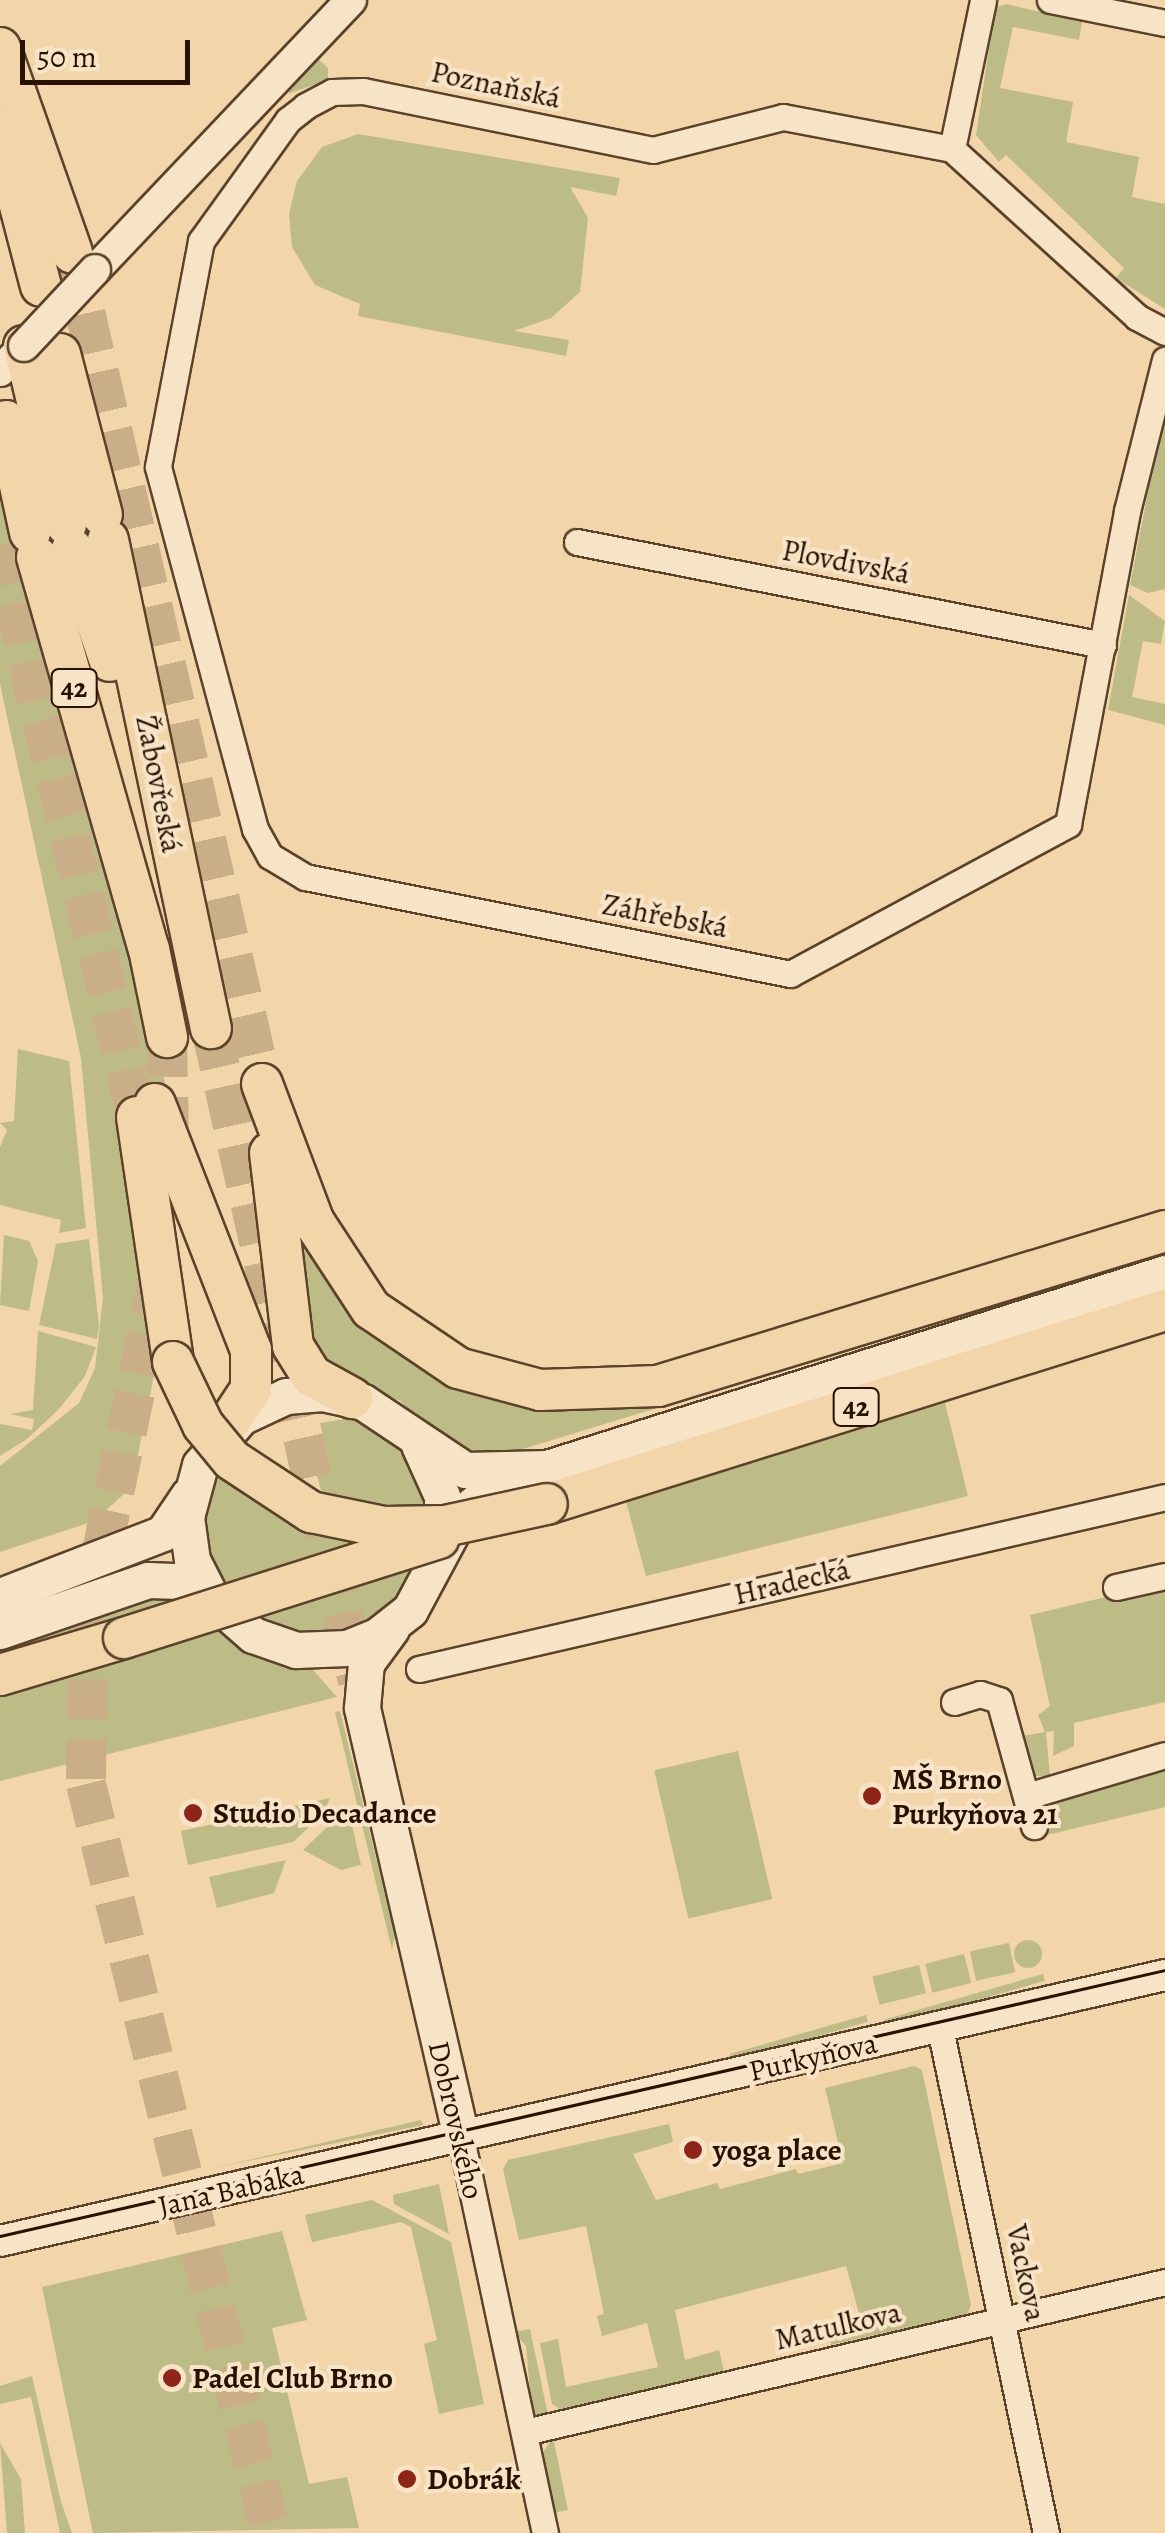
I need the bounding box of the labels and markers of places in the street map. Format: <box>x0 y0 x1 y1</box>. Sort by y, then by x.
place label: MŠ Brno Purkyňova 21 <box>892 1761 1058 1832</box>
marker: MŠ Brno Purkyňova 21 <box>861 1785 883 1807</box>
place label: Studio Decadance <box>213 1795 437 1831</box>
marker: Studio Decadance <box>182 1802 204 1824</box>
place label: yoga place <box>713 2132 841 2168</box>
marker: yoga place <box>682 2139 704 2161</box>
place label: Padel Club Brno <box>192 2360 393 2396</box>
marker: Padel Club Brno <box>161 2367 183 2389</box>
place label: Dobrák <box>427 2461 520 2497</box>
marker: Dobrák <box>396 2468 418 2490</box>

